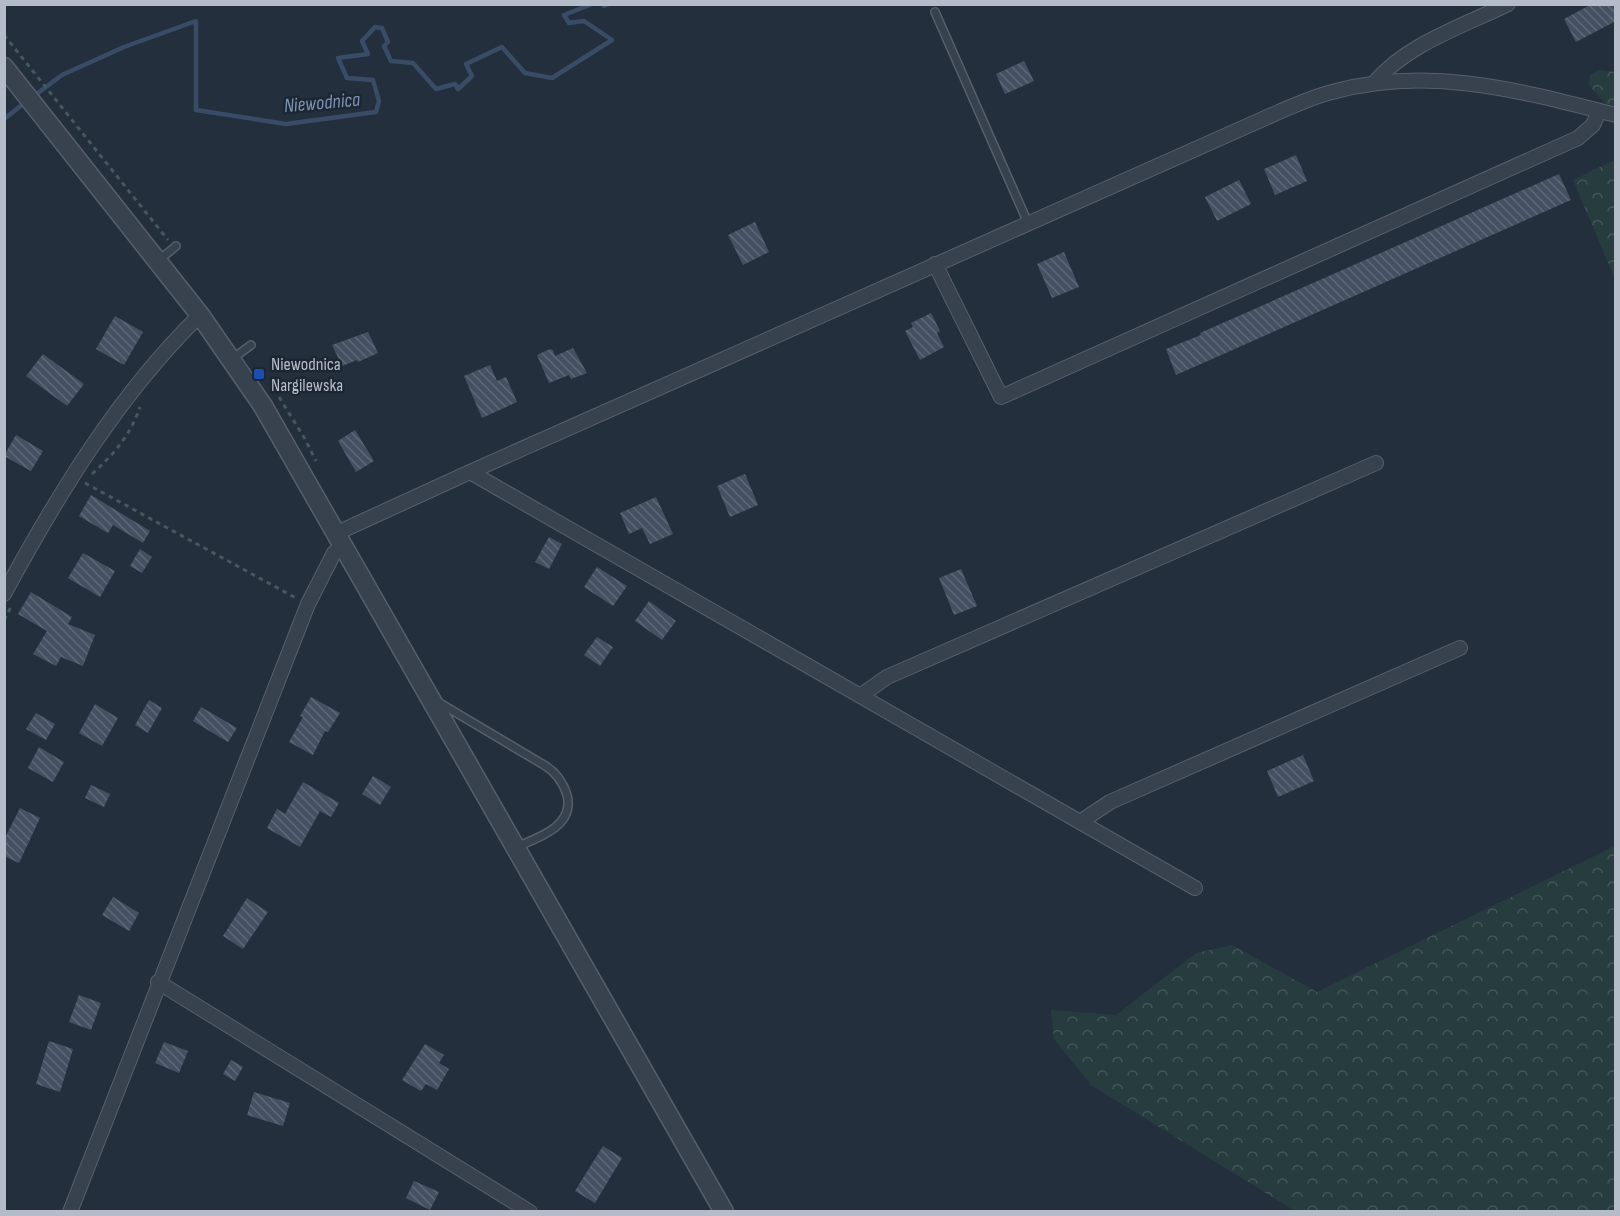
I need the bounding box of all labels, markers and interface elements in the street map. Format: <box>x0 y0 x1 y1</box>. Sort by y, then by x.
water label: Niewodnica <box>283 88 361 118</box>
place label: Niewodnica Nargilewska <box>271 354 343 396</box>
marker: Niewodnica Nargilewska <box>252 367 266 381</box>

